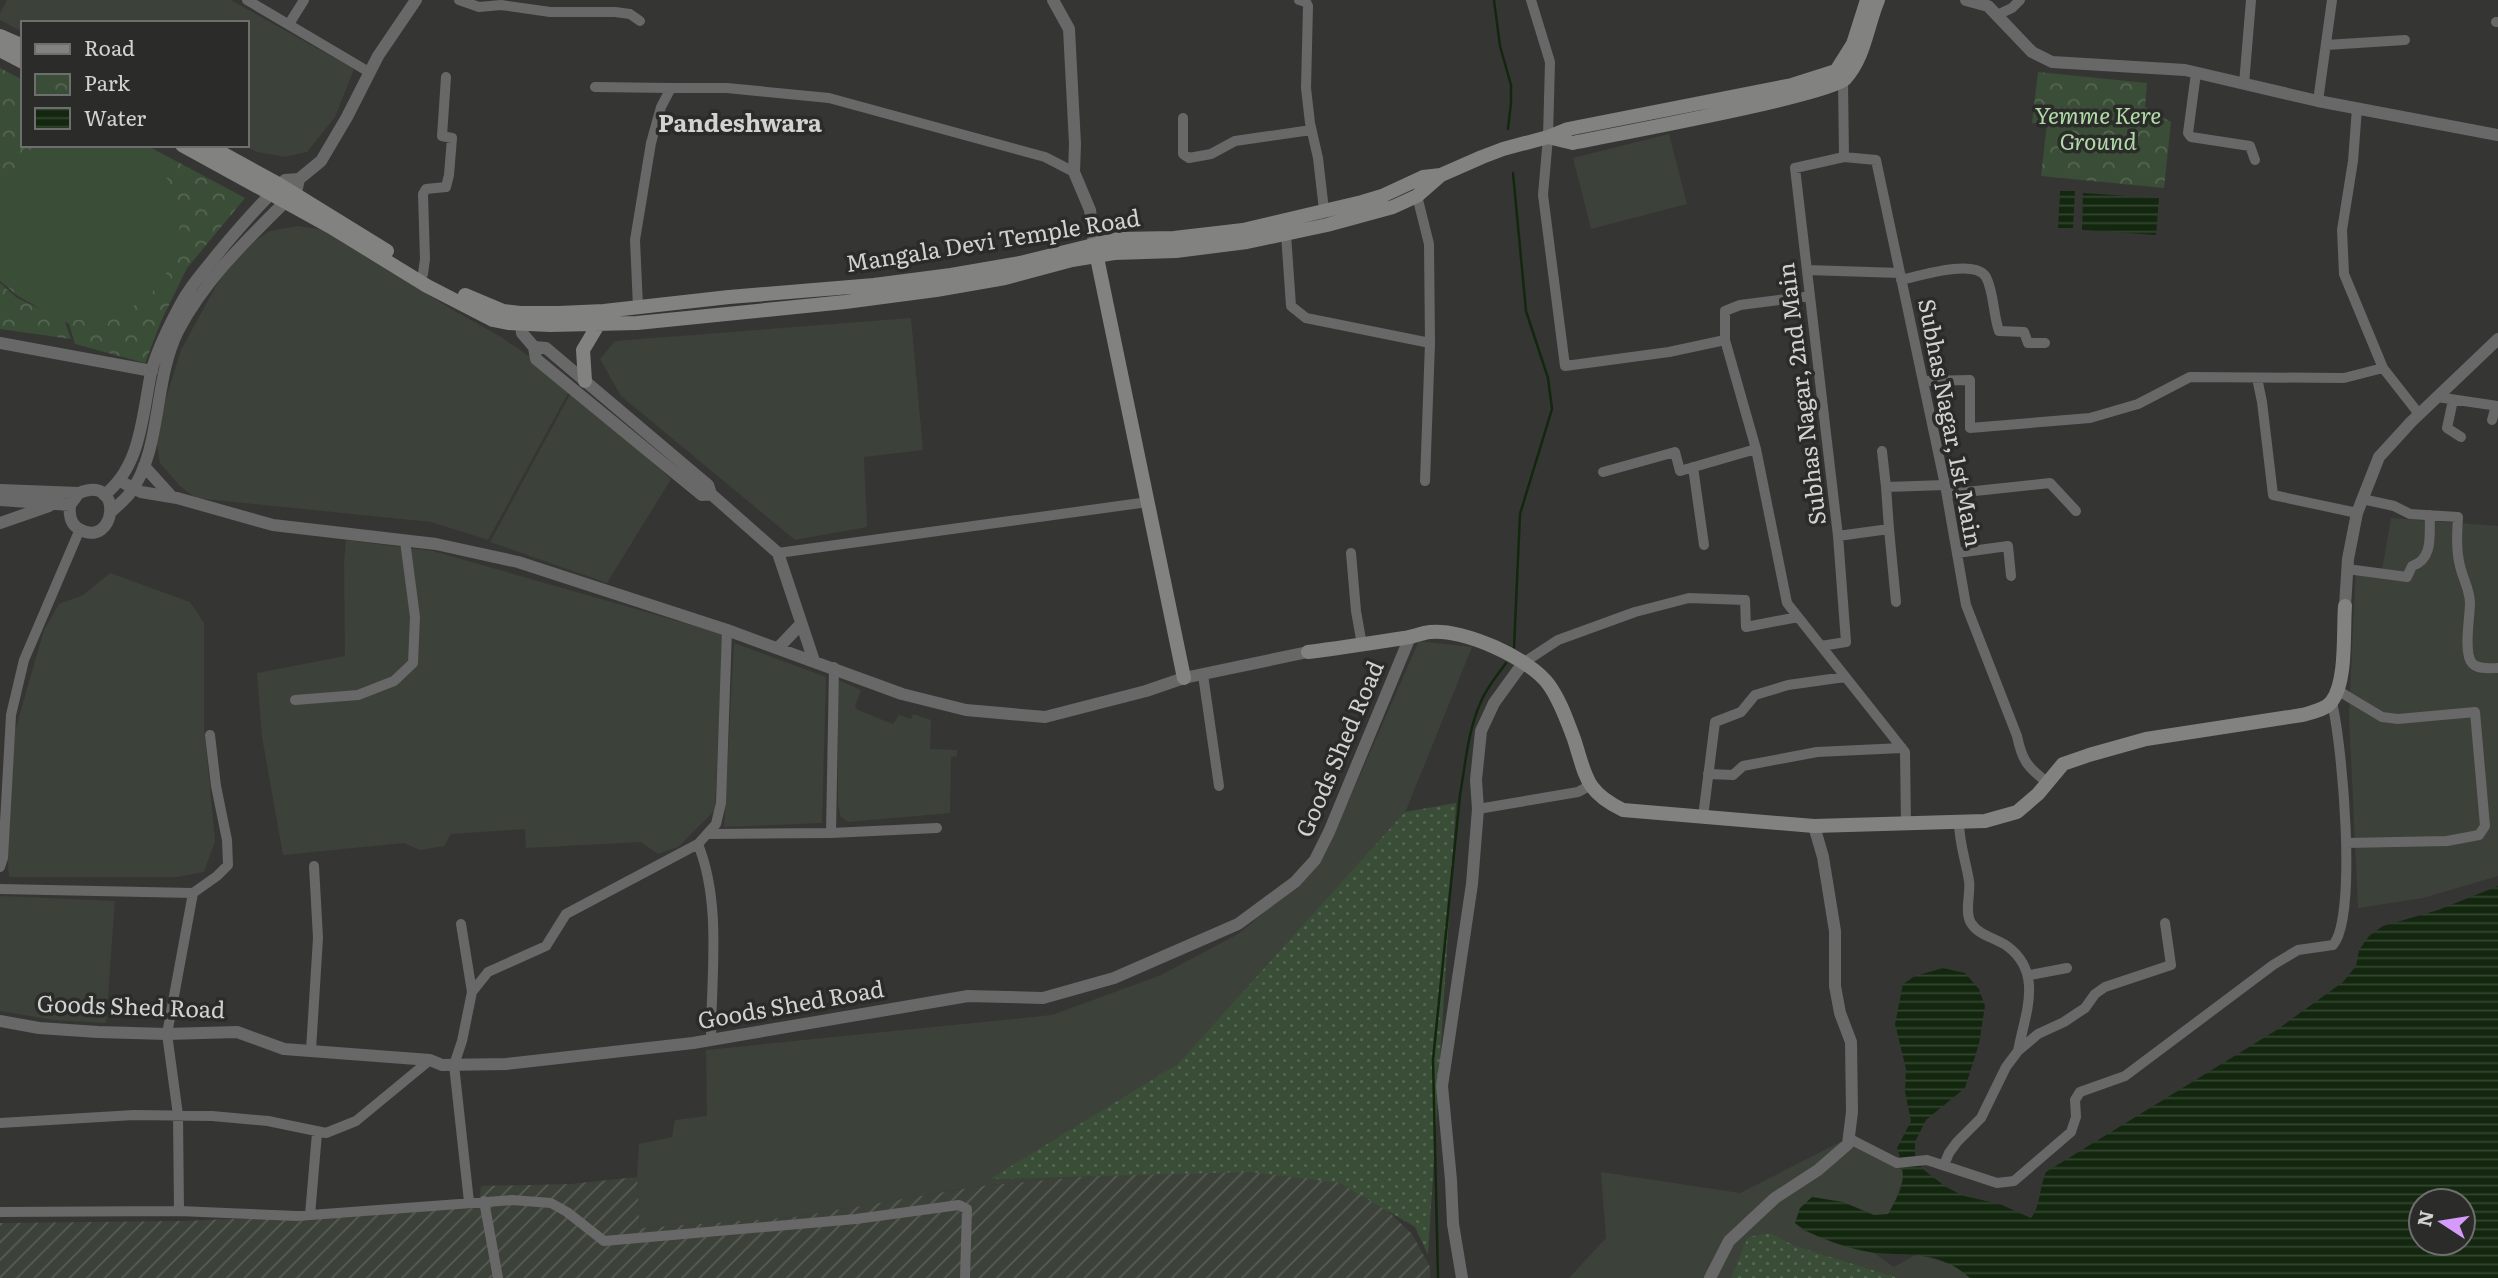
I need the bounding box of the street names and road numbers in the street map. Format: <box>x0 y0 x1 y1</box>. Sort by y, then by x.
street label: Mangala Devi Temple Road <box>843 199 1142 279</box>
street label: Subhas Nagar, 2nd Main <box>1767 261 1833 527</box>
street label: Subhas Nagar, 1st Main <box>1911 296 1993 550</box>
street label: Goods Shed Road <box>1286 655 1391 842</box>
street label: Goods Shed Road <box>695 970 886 1036</box>
street label: Goods Shed Road <box>36 985 226 1025</box>

